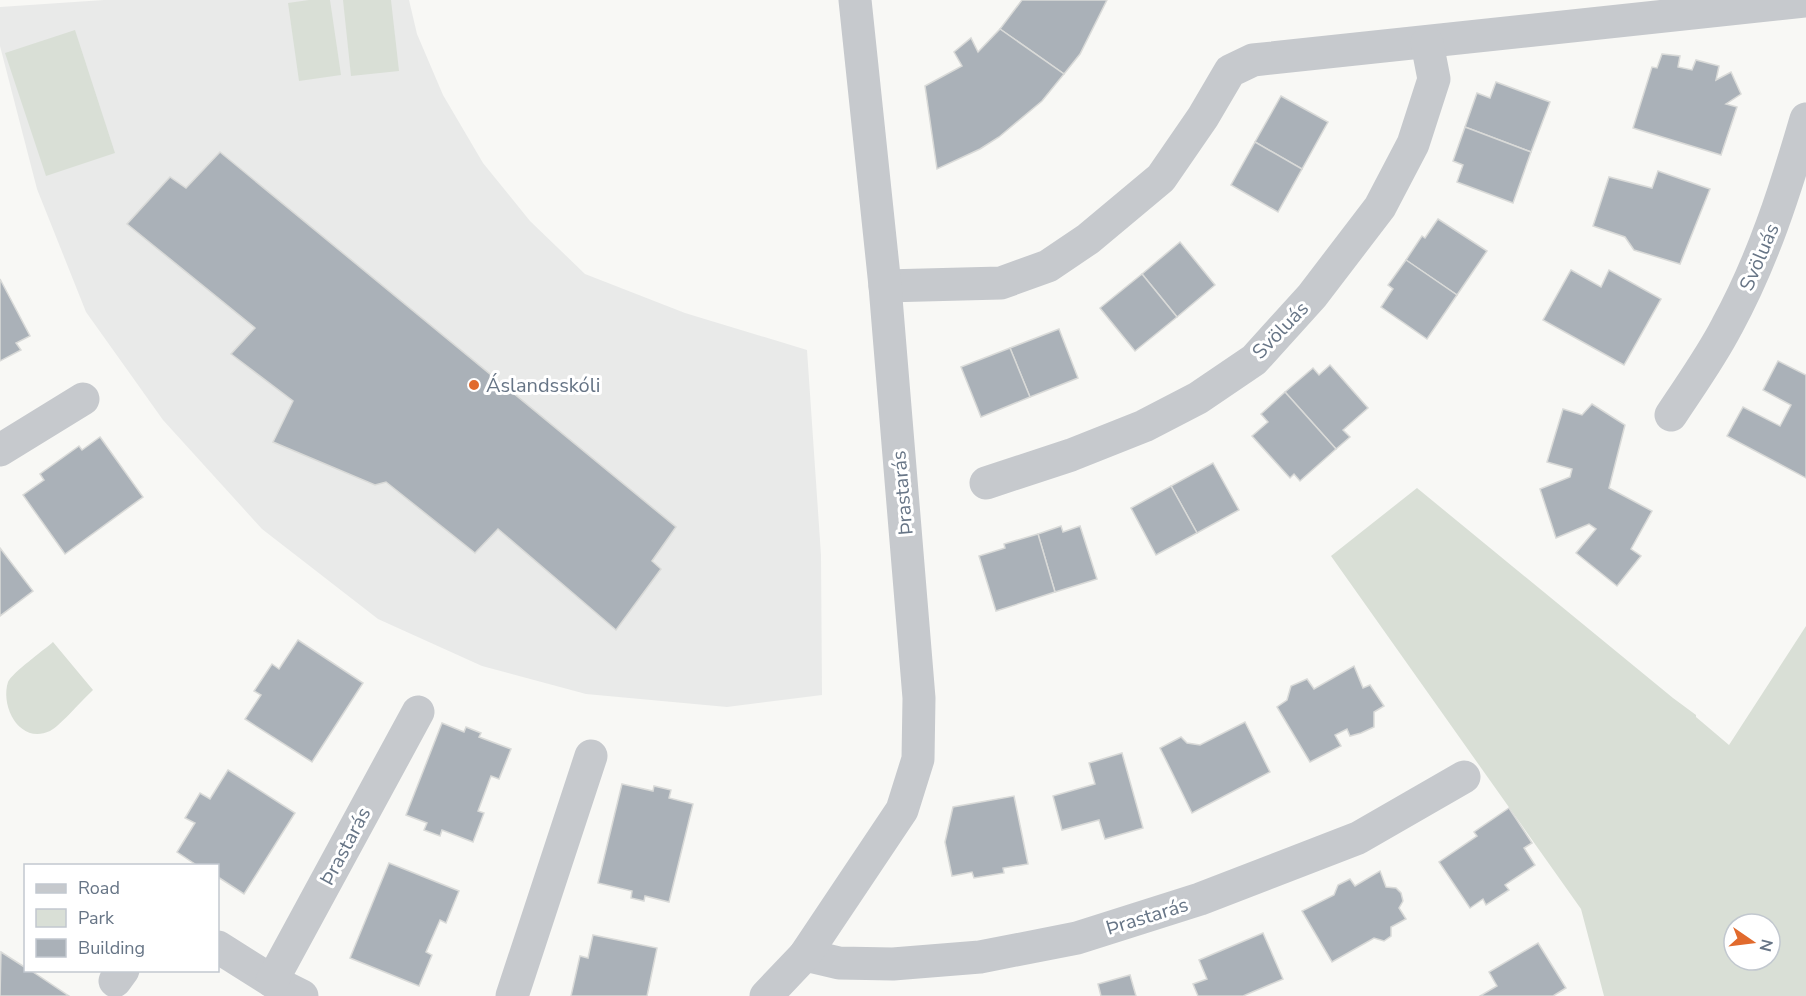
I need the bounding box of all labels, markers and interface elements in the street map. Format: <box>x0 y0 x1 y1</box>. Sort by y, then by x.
street label: Svöluás <box>1733 219 1786 295</box>
street label: Svöluás <box>1246 296 1315 365</box>
place label: Áslandsskóli <box>486 372 600 399</box>
marker: Áslandsskóli <box>467 378 481 392</box>
street label: Þrastarás <box>885 450 920 536</box>
street label: Þrastarás <box>314 802 377 890</box>
legend <box>24 864 219 972</box>
text: Road <box>78 876 120 900</box>
street label: Þrastarás <box>1103 891 1192 942</box>
text: Park <box>78 906 115 930</box>
north arrow <box>1722 912 1782 972</box>
text: Building <box>78 936 145 960</box>
text: N <box>1753 937 1778 954</box>

